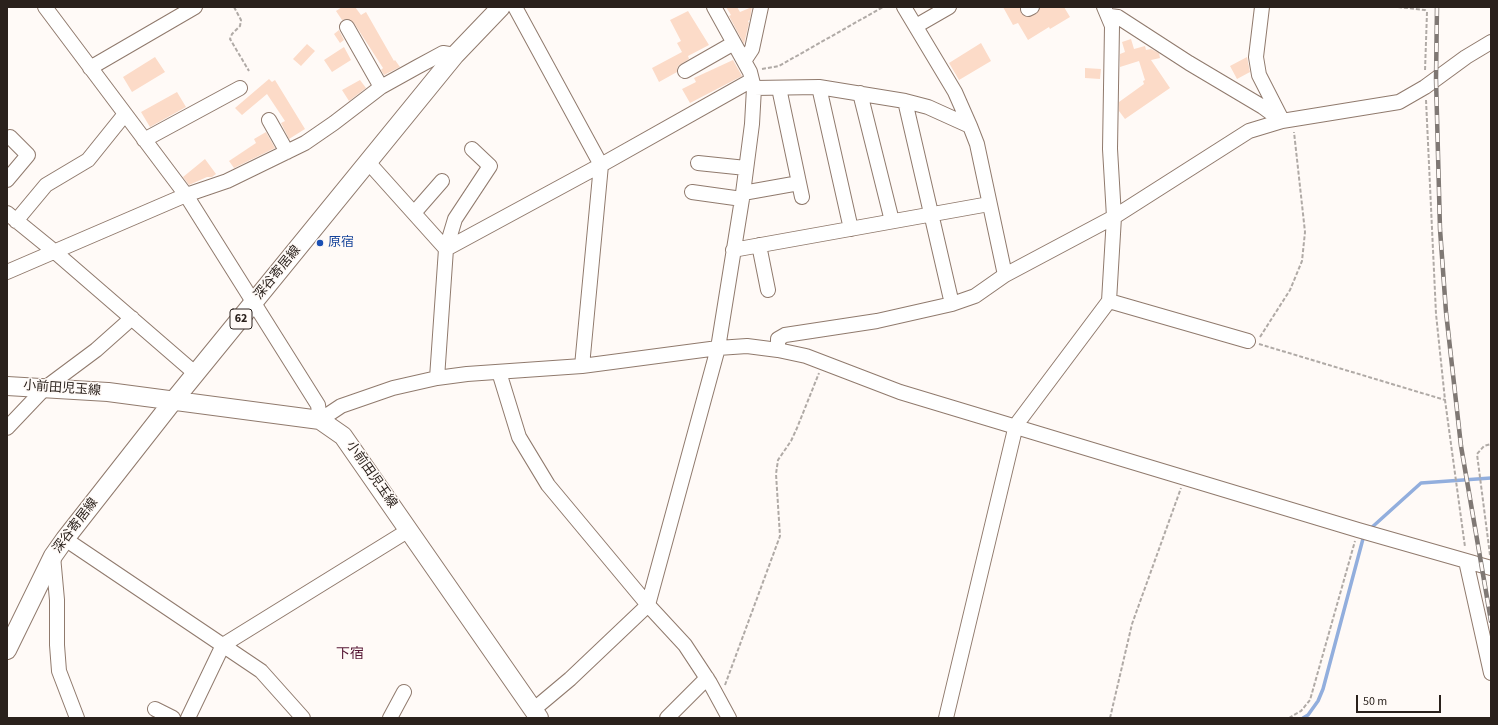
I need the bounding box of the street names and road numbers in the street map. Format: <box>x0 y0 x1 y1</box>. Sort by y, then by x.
street label: 深谷寄居線 <box>251 243 305 303</box>
road number: 62 <box>230 309 252 329</box>
street label: 小前田児玉線 <box>23 378 101 400</box>
street label: 小前田児玉線 <box>342 439 400 511</box>
street label: 深谷寄居線 <box>50 495 102 557</box>

